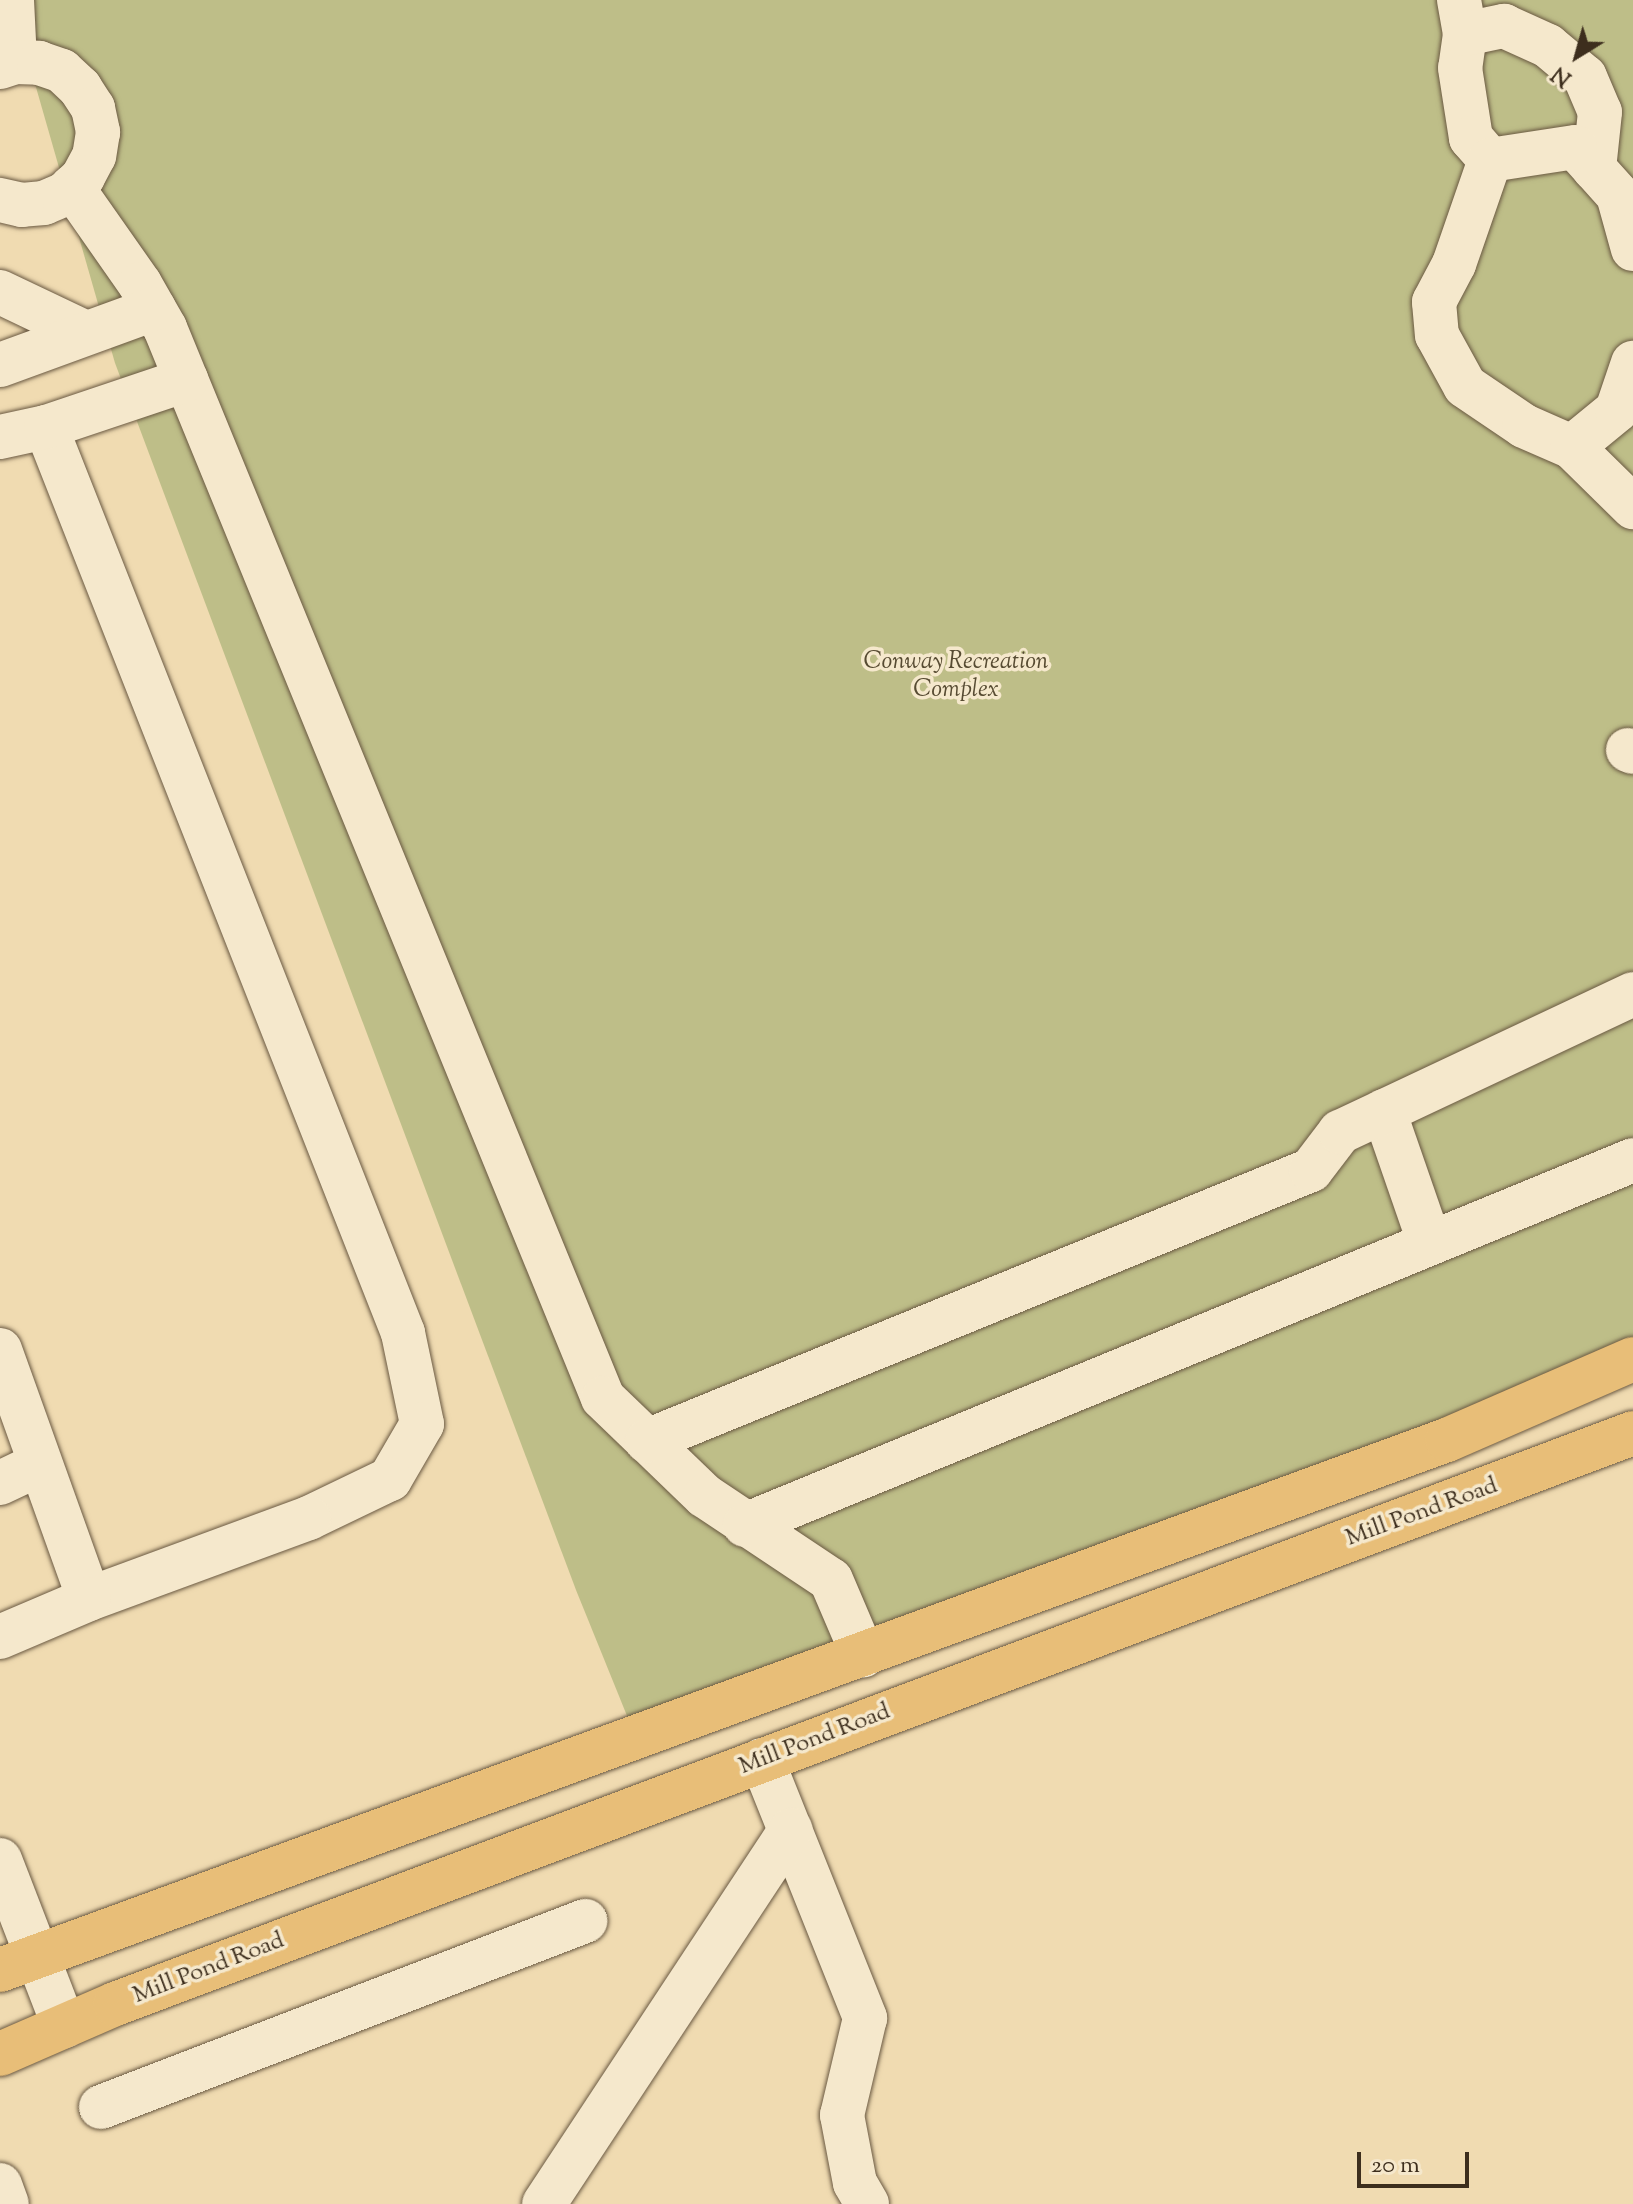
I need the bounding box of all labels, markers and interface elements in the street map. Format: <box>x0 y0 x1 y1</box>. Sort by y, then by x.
north arrow <box>1537 16 1617 96</box>
text: N <box>1546 57 1579 93</box>
park label: Conway Recreation Complex <box>864 649 1048 705</box>
street label: Mill Pond Road <box>1342 1472 1502 1554</box>
street label: Mill Pond Road <box>735 1698 895 1782</box>
street label: Mill Pond Road <box>129 1927 289 2011</box>
scale bar <box>1361 2136 1473 2186</box>
text: 20 m <box>1371 2149 1420 2183</box>

